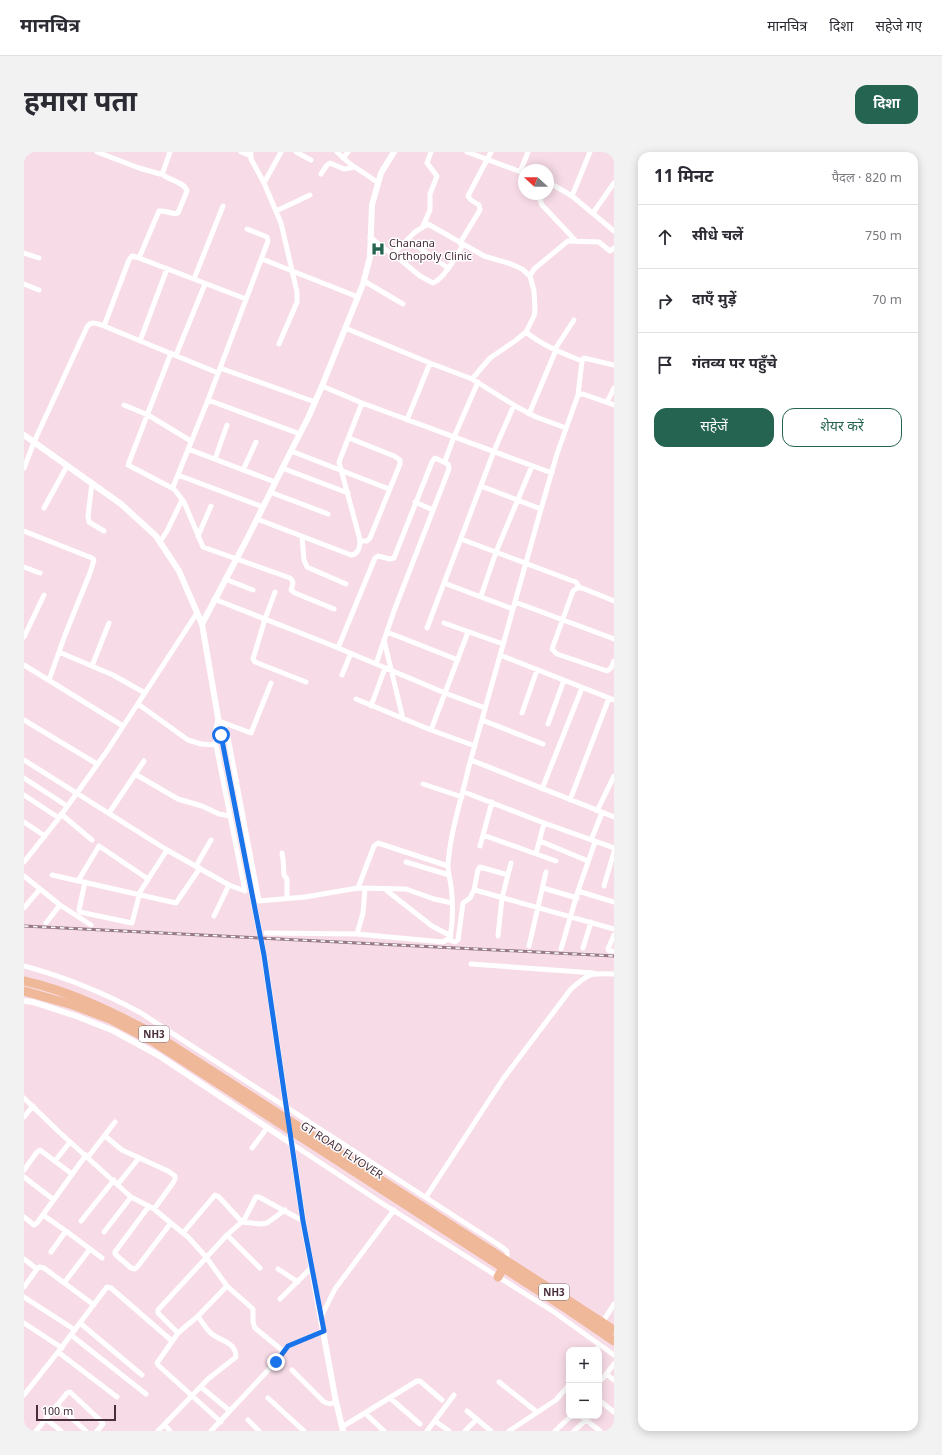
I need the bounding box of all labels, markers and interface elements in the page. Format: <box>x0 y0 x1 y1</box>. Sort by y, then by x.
text: मानचित्र <box>20 15 80 40</box>
text: मानचित्र <box>767 18 807 37</box>
text: दिशा <box>829 18 853 37</box>
text: सहेजे गए <box>875 18 922 37</box>
button: दिशा <box>855 85 918 124</box>
text: हमारा पता <box>24 86 137 122</box>
north arrow <box>518 164 554 200</box>
text: 11 मिनट <box>654 167 713 189</box>
text: पैदल · 820 m <box>832 170 902 187</box>
icon: ahead <box>654 226 676 248</box>
text: सीधे चलें <box>692 227 743 246</box>
text: 750 m <box>865 228 902 245</box>
place label: Chanana Orthopoly Clinic <box>389 237 472 264</box>
hospital icon: Chanana Orthopoly Clinic <box>370 241 386 257</box>
icon: right <box>654 290 676 312</box>
text: दाएँ मुड़ें <box>692 291 736 310</box>
text: 70 m <box>872 292 902 309</box>
icon: arrive <box>654 354 676 376</box>
text: गंतव्य पर पहुँचे <box>692 355 777 374</box>
button: सहेजें <box>654 408 774 447</box>
button: शेयर करें <box>782 408 902 447</box>
route start <box>212 726 230 744</box>
road number: NH3 <box>139 1026 169 1042</box>
street label: GT ROAD FLYOVER <box>298 1119 385 1183</box>
road number: NH3 <box>539 1284 569 1300</box>
map controls <box>566 1347 602 1419</box>
button: + <box>566 1347 602 1383</box>
route end <box>267 1353 285 1371</box>
button: − <box>566 1383 602 1419</box>
scale bar <box>36 1403 116 1422</box>
text: 100 m <box>42 1405 73 1419</box>

